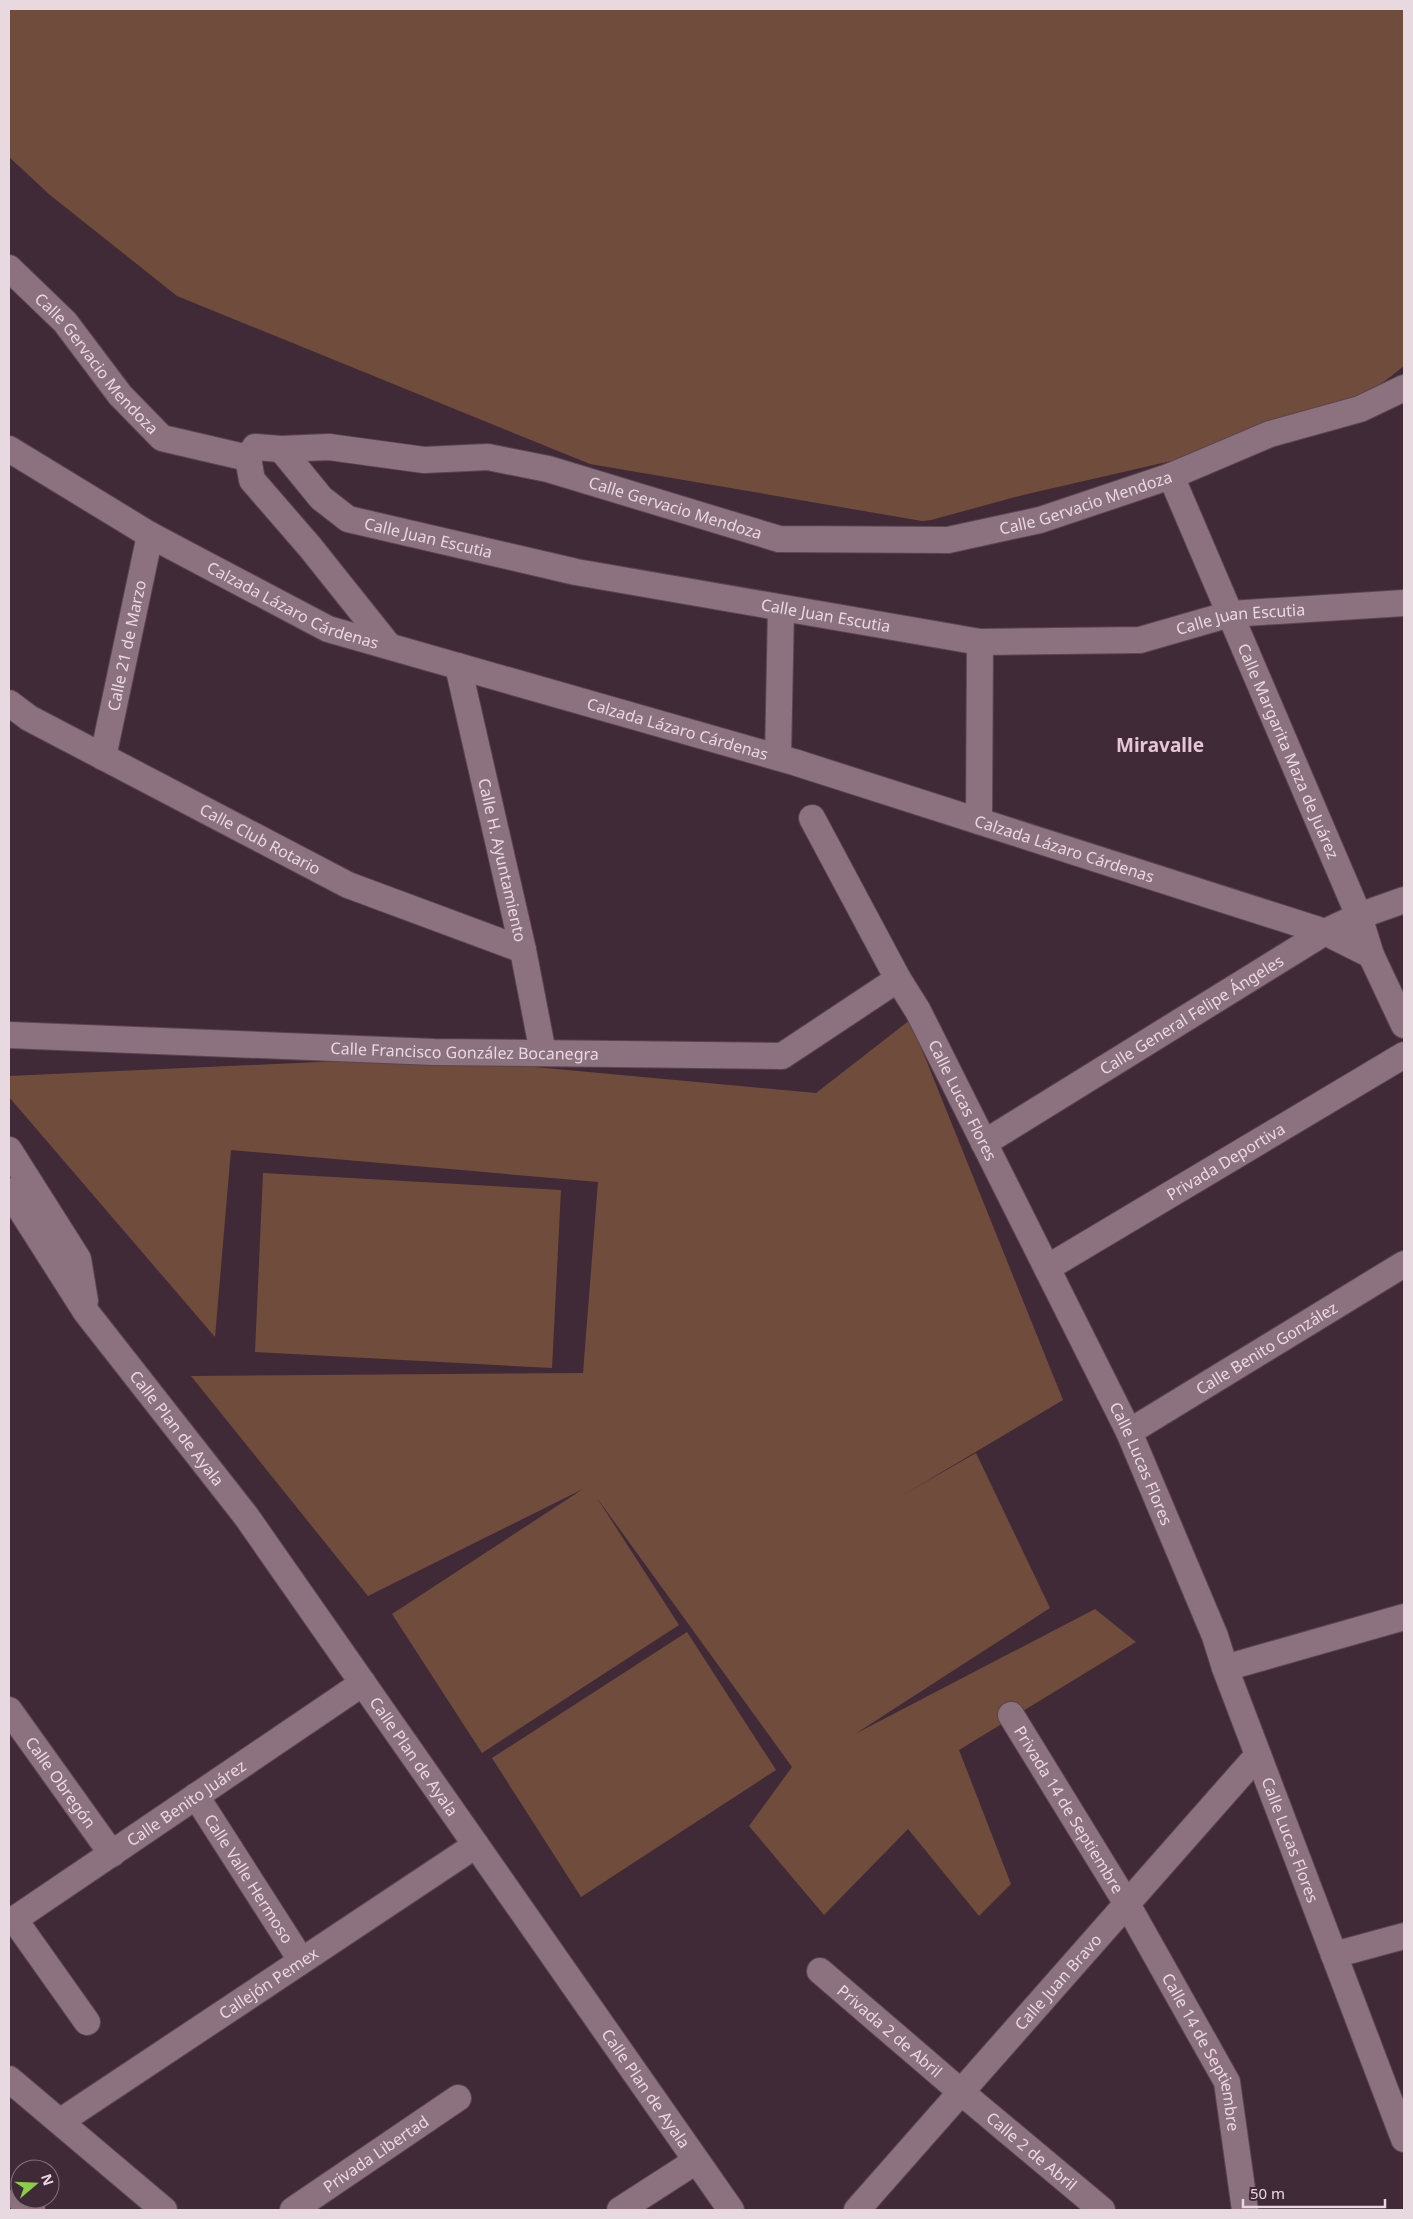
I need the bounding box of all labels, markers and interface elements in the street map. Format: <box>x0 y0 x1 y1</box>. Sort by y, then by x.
street label: Calle Gervacio Mendoza <box>30 288 163 439</box>
street label: Calle Gervacio Mendoza <box>997 465 1175 540</box>
street label: Calle Gervacio Mendoza <box>586 471 765 544</box>
street label: Calle Juan Escutia <box>362 512 495 563</box>
street label: Calzada Lázaro Cárdenas <box>203 556 381 654</box>
street label: Calle 21 de Marzo <box>102 578 151 713</box>
street label: Calle Juan Escutia <box>759 593 892 637</box>
street label: Calle Juan Escutia <box>1173 598 1306 640</box>
street label: Calle Margarita Maza de Juárez <box>1233 640 1344 862</box>
street label: Calzada Lázaro Cárdenas <box>584 692 771 765</box>
district label: Miravalle <box>1116 732 1204 758</box>
street label: Calle H. Ayuntamiento <box>473 776 532 944</box>
street label: Calle Club Rotario <box>196 798 325 880</box>
street label: Calzada Lázaro Cárdenas <box>972 809 1157 888</box>
street label: Calle General Felipe Ángeles <box>1095 949 1288 1080</box>
street label: Calle Lucas Flores <box>923 1036 1002 1164</box>
street label: Calle Francisco González Bocanegra <box>330 1037 599 1065</box>
street label: Privada Deportiva <box>1162 1118 1289 1205</box>
street label: Calle Benito González <box>1192 1296 1341 1400</box>
street label: Calle Plan de Ayala <box>125 1366 229 1490</box>
street label: Calle Lucas Flores <box>1105 1398 1178 1528</box>
street label: Calle Plan de Ayala <box>365 1692 463 1821</box>
street label: Privada 14 de Septiembre <box>1009 1722 1129 1898</box>
street label: Calle Obregón <box>21 1732 101 1833</box>
street label: Calle Benito Juárez <box>122 1755 250 1851</box>
street label: Calle Lucas Flores <box>1257 1774 1324 1906</box>
street label: Calle Valle Hermoso <box>199 1809 299 1948</box>
street label: Calle Juan Bravo <box>1010 1929 1106 2035</box>
street label: Callejón Pemex <box>214 1942 323 2024</box>
street label: Calle 14 de Septiembre <box>1157 1969 1245 2133</box>
street label: Privada 2 de Abril <box>833 1980 947 2082</box>
street label: Calle Plan de Ayala <box>597 2024 695 2152</box>
street label: Calle 2 de Abril <box>982 2107 1082 2196</box>
street label: Privada Libertad <box>319 2110 433 2198</box>
north arrow <box>10 2159 60 2209</box>
text: N <box>37 2171 59 2188</box>
scale bar <box>1243 2176 1386 2208</box>
text: 50 m <box>1250 2183 1285 2203</box>

